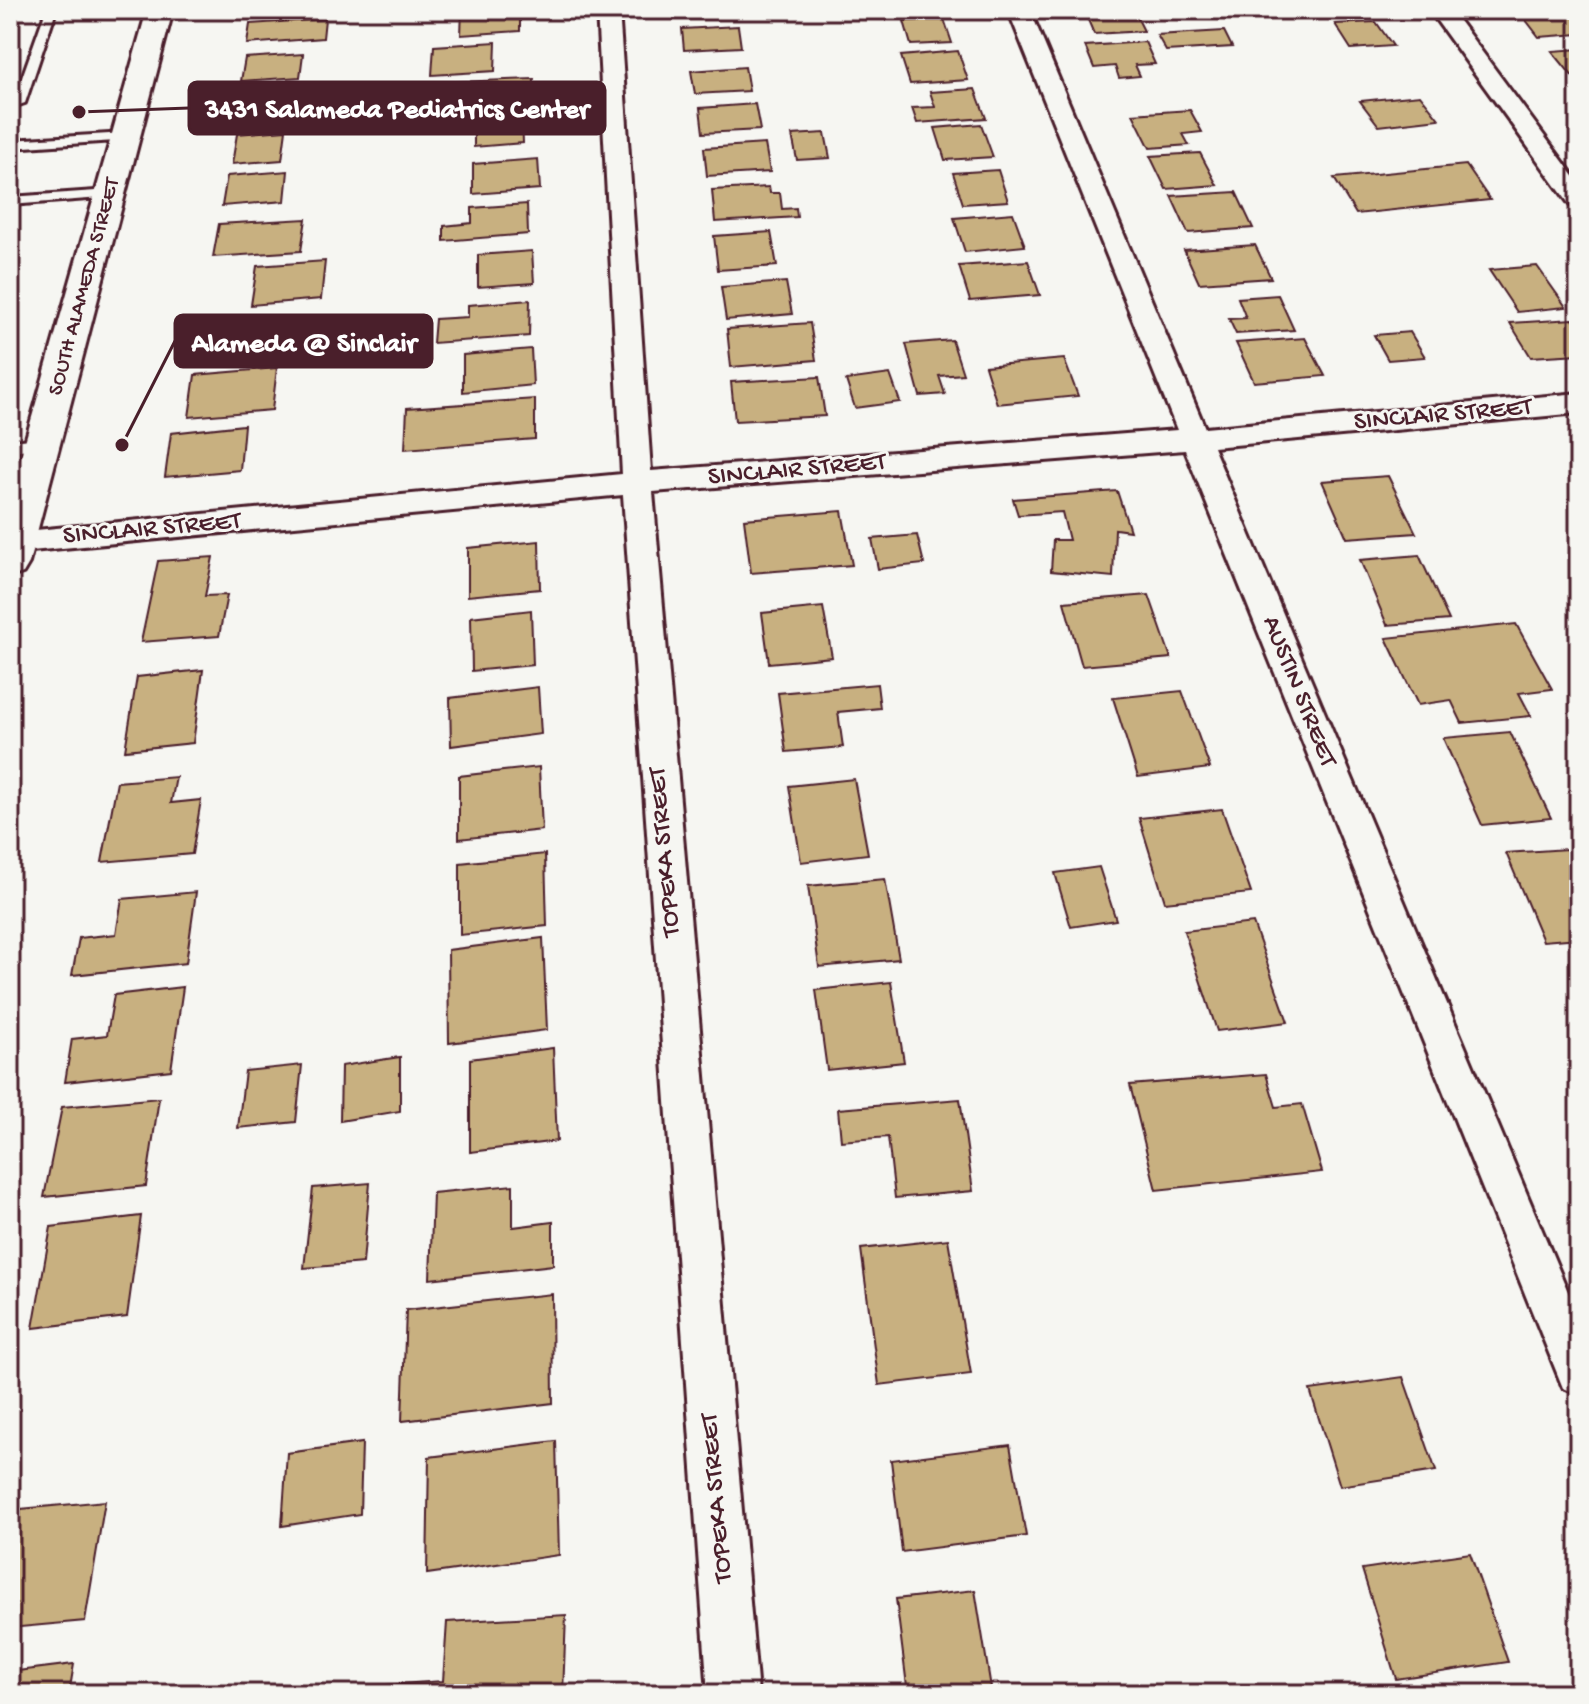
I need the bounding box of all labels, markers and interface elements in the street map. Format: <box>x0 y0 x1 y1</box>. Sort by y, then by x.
callout: 3431 Salameda Pediatrics Center <box>189 82 605 134</box>
text: 3431 Salameda Pediatrics Center <box>204 95 592 128</box>
street label: SOUTH ALAMEDA STREET <box>43 174 127 399</box>
callout: Alameda @ Sinclair <box>175 315 432 367</box>
text: Alameda @ Sinclair <box>191 329 420 362</box>
street label: SINCLAIR STREET <box>1353 393 1534 439</box>
street label: SINCLAIR STREET <box>707 448 888 494</box>
street label: SINCLAIR STREET <box>62 507 243 553</box>
street label: AUSTIN STREET <box>1254 612 1343 773</box>
street label: TOPEKA STREET <box>643 765 689 940</box>
street label: TOPEKA STREET <box>695 1411 741 1586</box>

